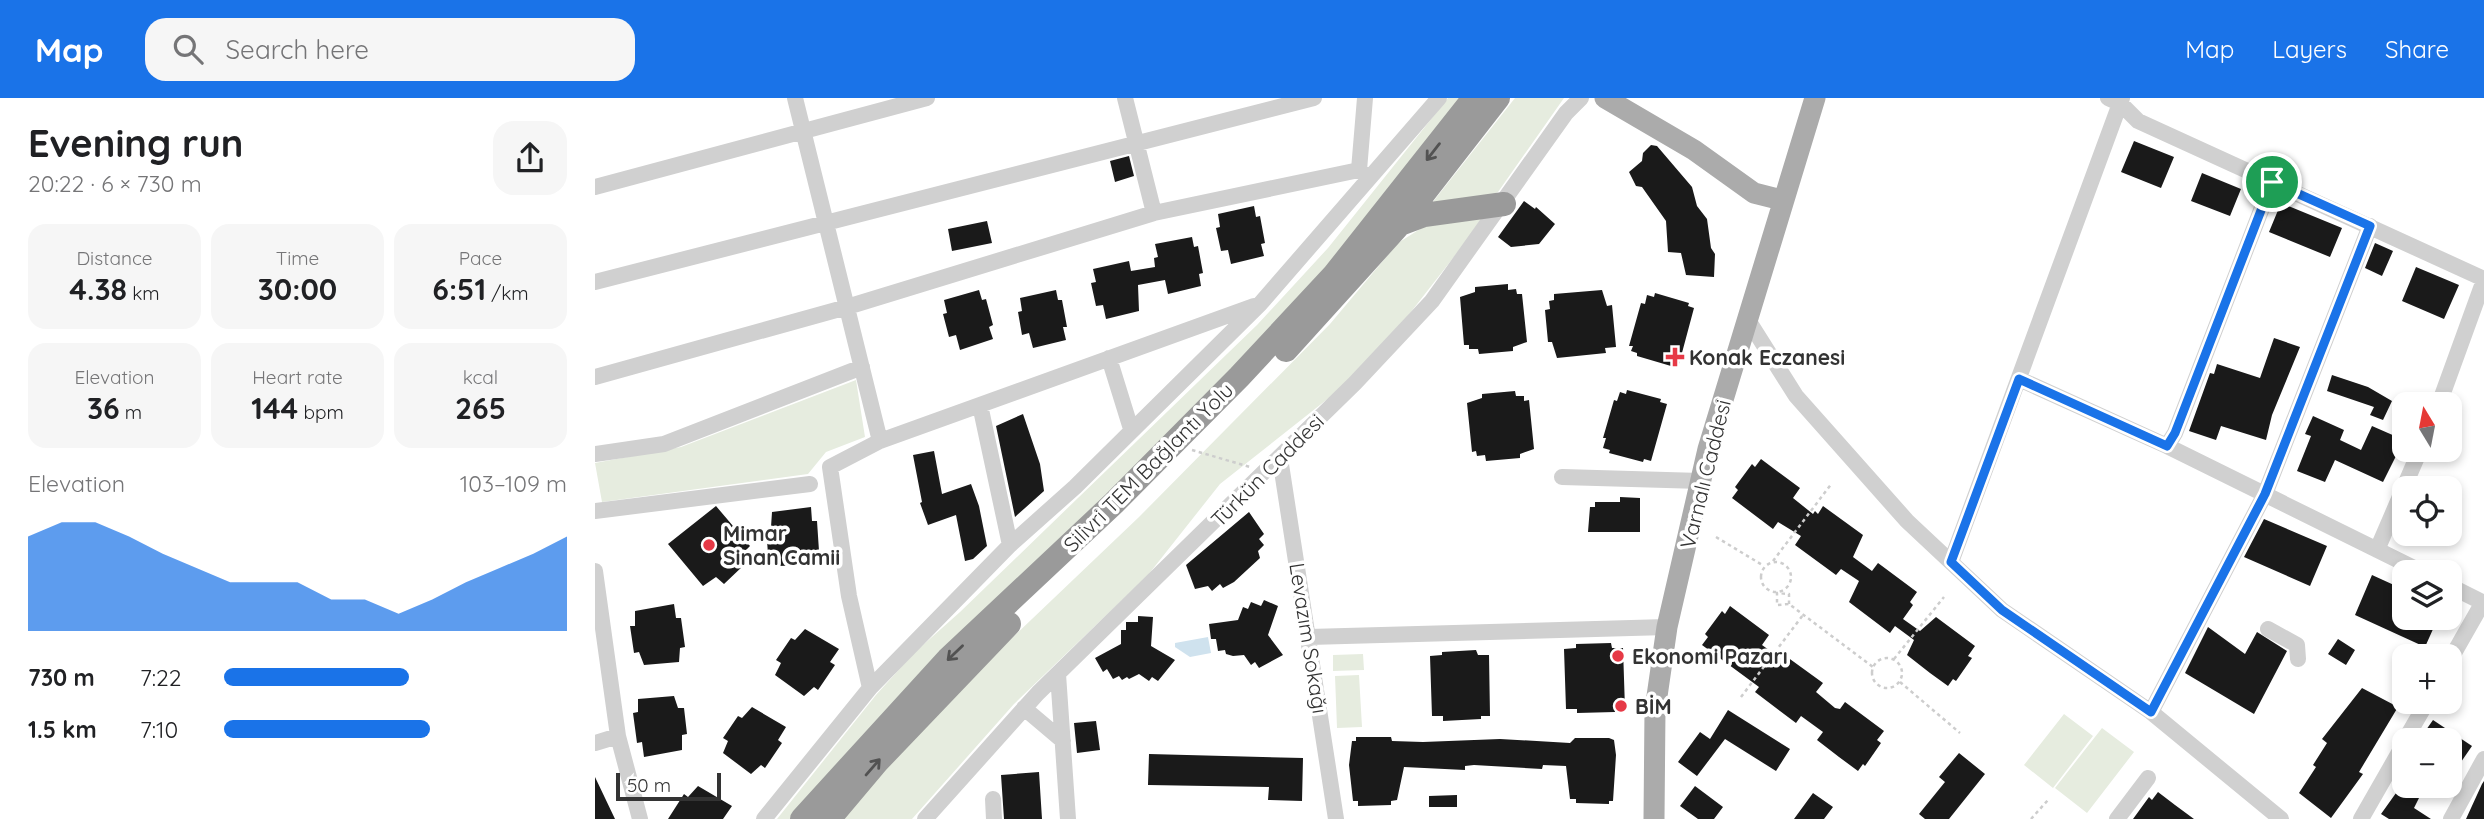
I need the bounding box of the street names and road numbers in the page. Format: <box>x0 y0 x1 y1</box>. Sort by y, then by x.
street label: Silivri TEM Bağlantı Yolu <box>1058 377 1238 557</box>
street label: Varnalı Caddesi <box>1674 397 1736 551</box>
street label: Türkün Caddesi <box>1205 408 1329 532</box>
street label: Levazım Sokağı <box>1284 561 1334 715</box>

